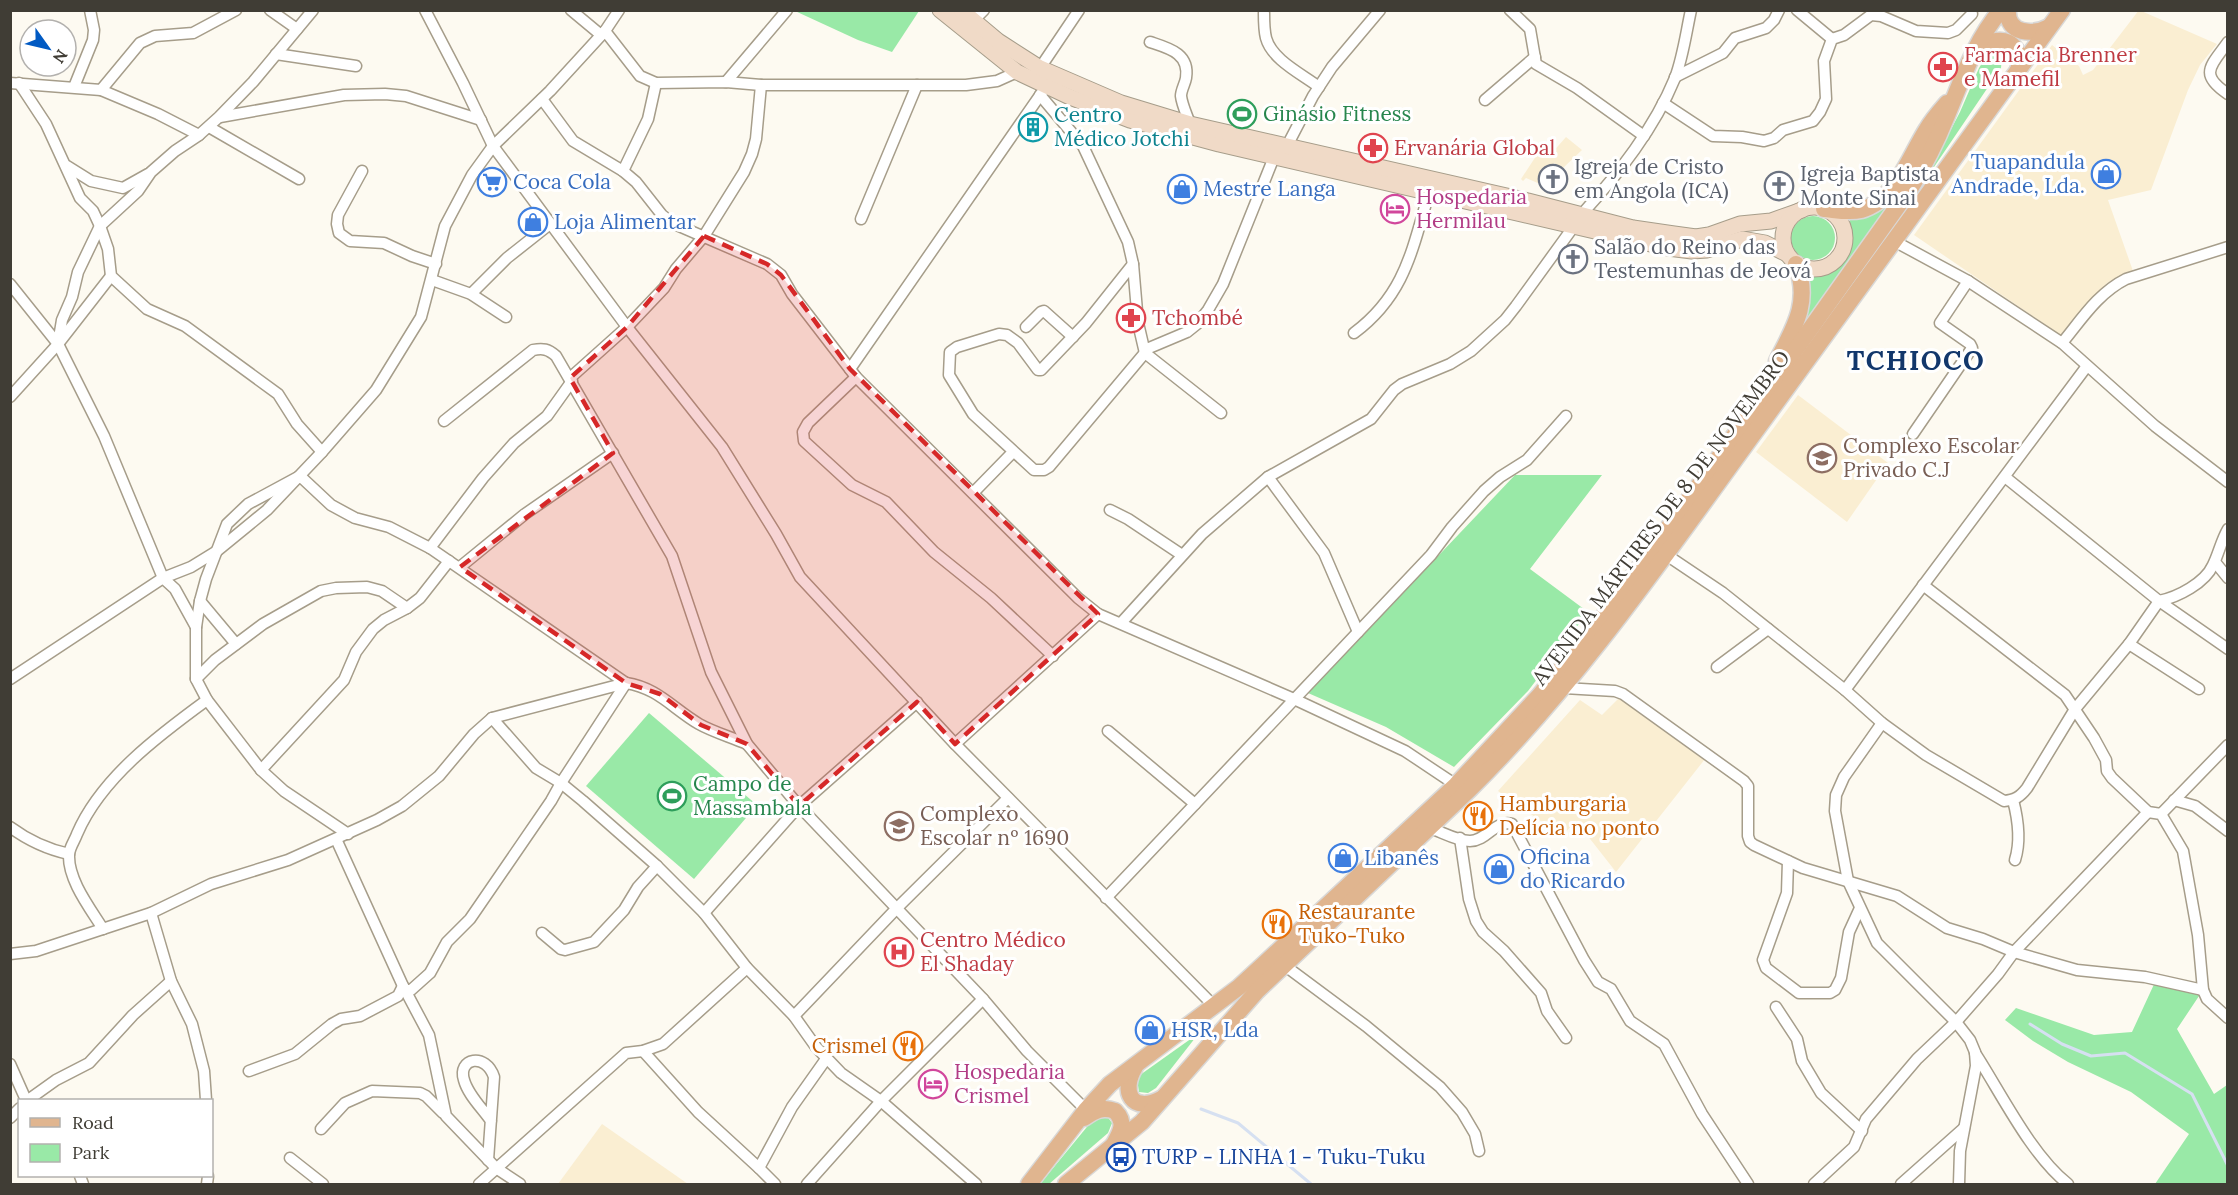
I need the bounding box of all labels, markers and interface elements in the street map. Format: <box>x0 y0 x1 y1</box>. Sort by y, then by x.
north arrow <box>18 18 78 78</box>
place label: Farmácia Brenner e Mamefil <box>1964 41 2137 92</box>
text: N <box>49 46 72 67</box>
pharmacy icon: Farmácia Brenner e Mamefil <box>1927 51 1959 83</box>
sports icon: Ginásio Fitness <box>1226 98 1258 130</box>
place label: Ginásio Fitness <box>1263 100 1411 127</box>
place label: Centro Médico Jotchi <box>1054 101 1190 152</box>
building icon: Centro Médico Jotchi <box>1017 111 1049 143</box>
pharmacy icon: Ervanária Global <box>1357 132 1389 164</box>
place label: Ervanária Global <box>1394 134 1555 161</box>
place label: Tuapandula Andrade, Lda. <box>1950 148 2085 199</box>
place label: Igreja de Cristo em Angola (ICA) <box>1574 153 1729 204</box>
shop icon: Tuapandula Andrade, Lda. <box>2090 158 2122 190</box>
place label: Igreja Baptista Monte Sinai <box>1800 160 1940 211</box>
church icon: Igreja de Cristo em Angola (ICA) <box>1537 163 1569 195</box>
supermarket icon: Coca Cola <box>476 166 508 198</box>
place label: Coca Cola <box>513 168 611 195</box>
church icon: Igreja Baptista Monte Sinai <box>1763 170 1795 202</box>
shop icon: Mestre Langa <box>1166 173 1198 205</box>
place label: Mestre Langa <box>1203 175 1336 202</box>
place label: Hospedaria Hermilau <box>1416 183 1527 234</box>
hotel icon: Hospedaria Hermilau <box>1379 193 1411 225</box>
shop icon: Loja Alimentar <box>517 206 549 238</box>
place label: Loja Alimentar <box>554 208 696 235</box>
place label: Salão do Reino das Testemunhas de Jeová <box>1594 233 1812 284</box>
church icon: Salão do Reino das Testemunhas de Jeová <box>1557 243 1589 275</box>
pharmacy icon: Tchombé <box>1115 302 1147 334</box>
place label: Tchombé <box>1152 304 1243 331</box>
district label: TCHIOCO <box>1847 343 1985 377</box>
street label: AVENIDA MÁRTIRES DE 8 DE NOVEMBRO <box>1525 345 1795 691</box>
place label: Complexo Escolar Privado C.J <box>1843 432 2019 483</box>
school or university icon: Complexo Escolar Privado C.J <box>1806 442 1838 474</box>
place label: Campo de Massambala <box>693 770 812 821</box>
sports icon: Campo de Massambala <box>656 780 688 812</box>
place label: Hamburgaria Delícia no ponto <box>1499 790 1659 841</box>
place label: Complexo Escolar nº 1690 <box>920 800 1069 851</box>
restaurant icon: Hamburgaria Delícia no ponto <box>1462 800 1494 832</box>
school or university icon: Complexo Escolar nº 1690 <box>883 810 915 842</box>
shop icon: Libanês <box>1327 842 1359 874</box>
place label: Oficina do Ricardo <box>1520 843 1625 894</box>
place label: Libanês <box>1364 844 1439 871</box>
shop icon: Oficina do Ricardo <box>1483 853 1515 885</box>
place label: Restaurante Tuko-Tuko <box>1298 898 1415 949</box>
restaurant icon: Restaurante Tuko-Tuko <box>1261 908 1293 940</box>
place label: Centro Médico El Shaday <box>920 926 1066 977</box>
hospital icon: Centro Médico El Shaday <box>883 936 915 968</box>
shop icon: HSR, Lda <box>1134 1014 1166 1046</box>
place label: HSR, Lda <box>1171 1016 1259 1043</box>
restaurant icon: Crismel <box>892 1030 924 1062</box>
place label: Crismel <box>812 1032 887 1059</box>
place label: Hospedaria Crismel <box>954 1058 1065 1109</box>
hotel icon: Hospedaria Crismel <box>917 1068 949 1100</box>
legend <box>18 1099 213 1177</box>
text: Road <box>72 1111 114 1134</box>
text: Park <box>72 1141 110 1164</box>
bus stop icon: TURP - LINHA 1 - Tuku-Tuku <box>1105 1141 1137 1173</box>
place label: TURP - LINHA 1 - Tuku-Tuku <box>1142 1143 1426 1170</box>

